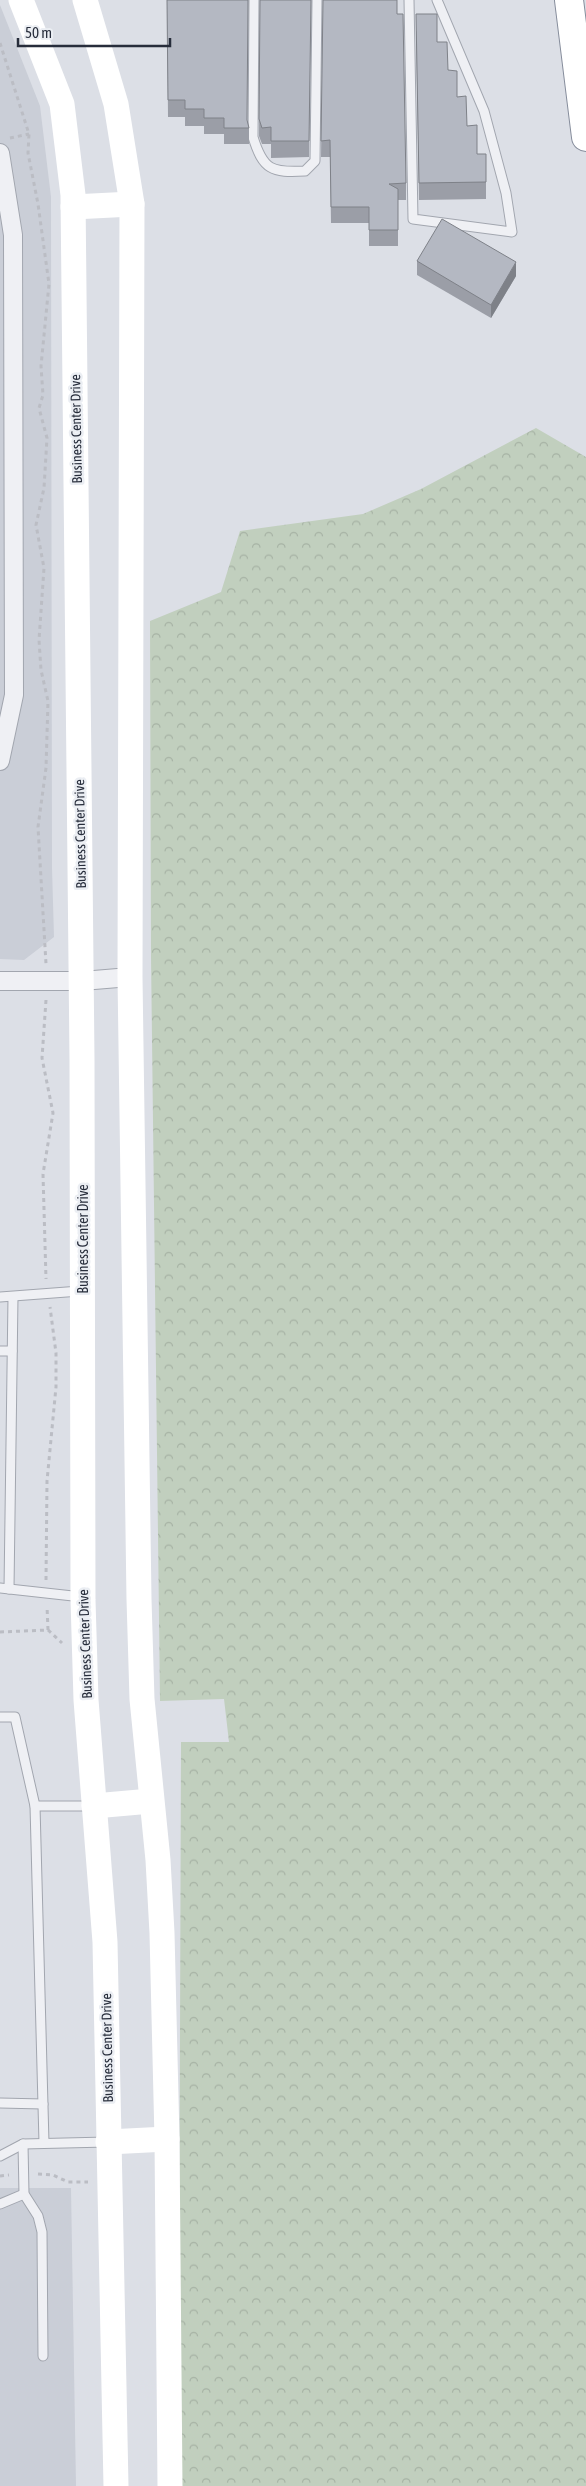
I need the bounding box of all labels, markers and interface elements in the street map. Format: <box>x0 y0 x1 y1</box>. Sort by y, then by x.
scale bar <box>18 15 170 47</box>
text: 50 m <box>25 24 52 41</box>
street label: Business Center Drive <box>67 374 85 484</box>
street label: Business Center Drive <box>71 779 89 889</box>
street label: Business Center Drive <box>75 1184 91 1294</box>
street label: Business Center Drive <box>75 1589 95 1699</box>
street label: Business Center Drive <box>98 1993 116 2103</box>

